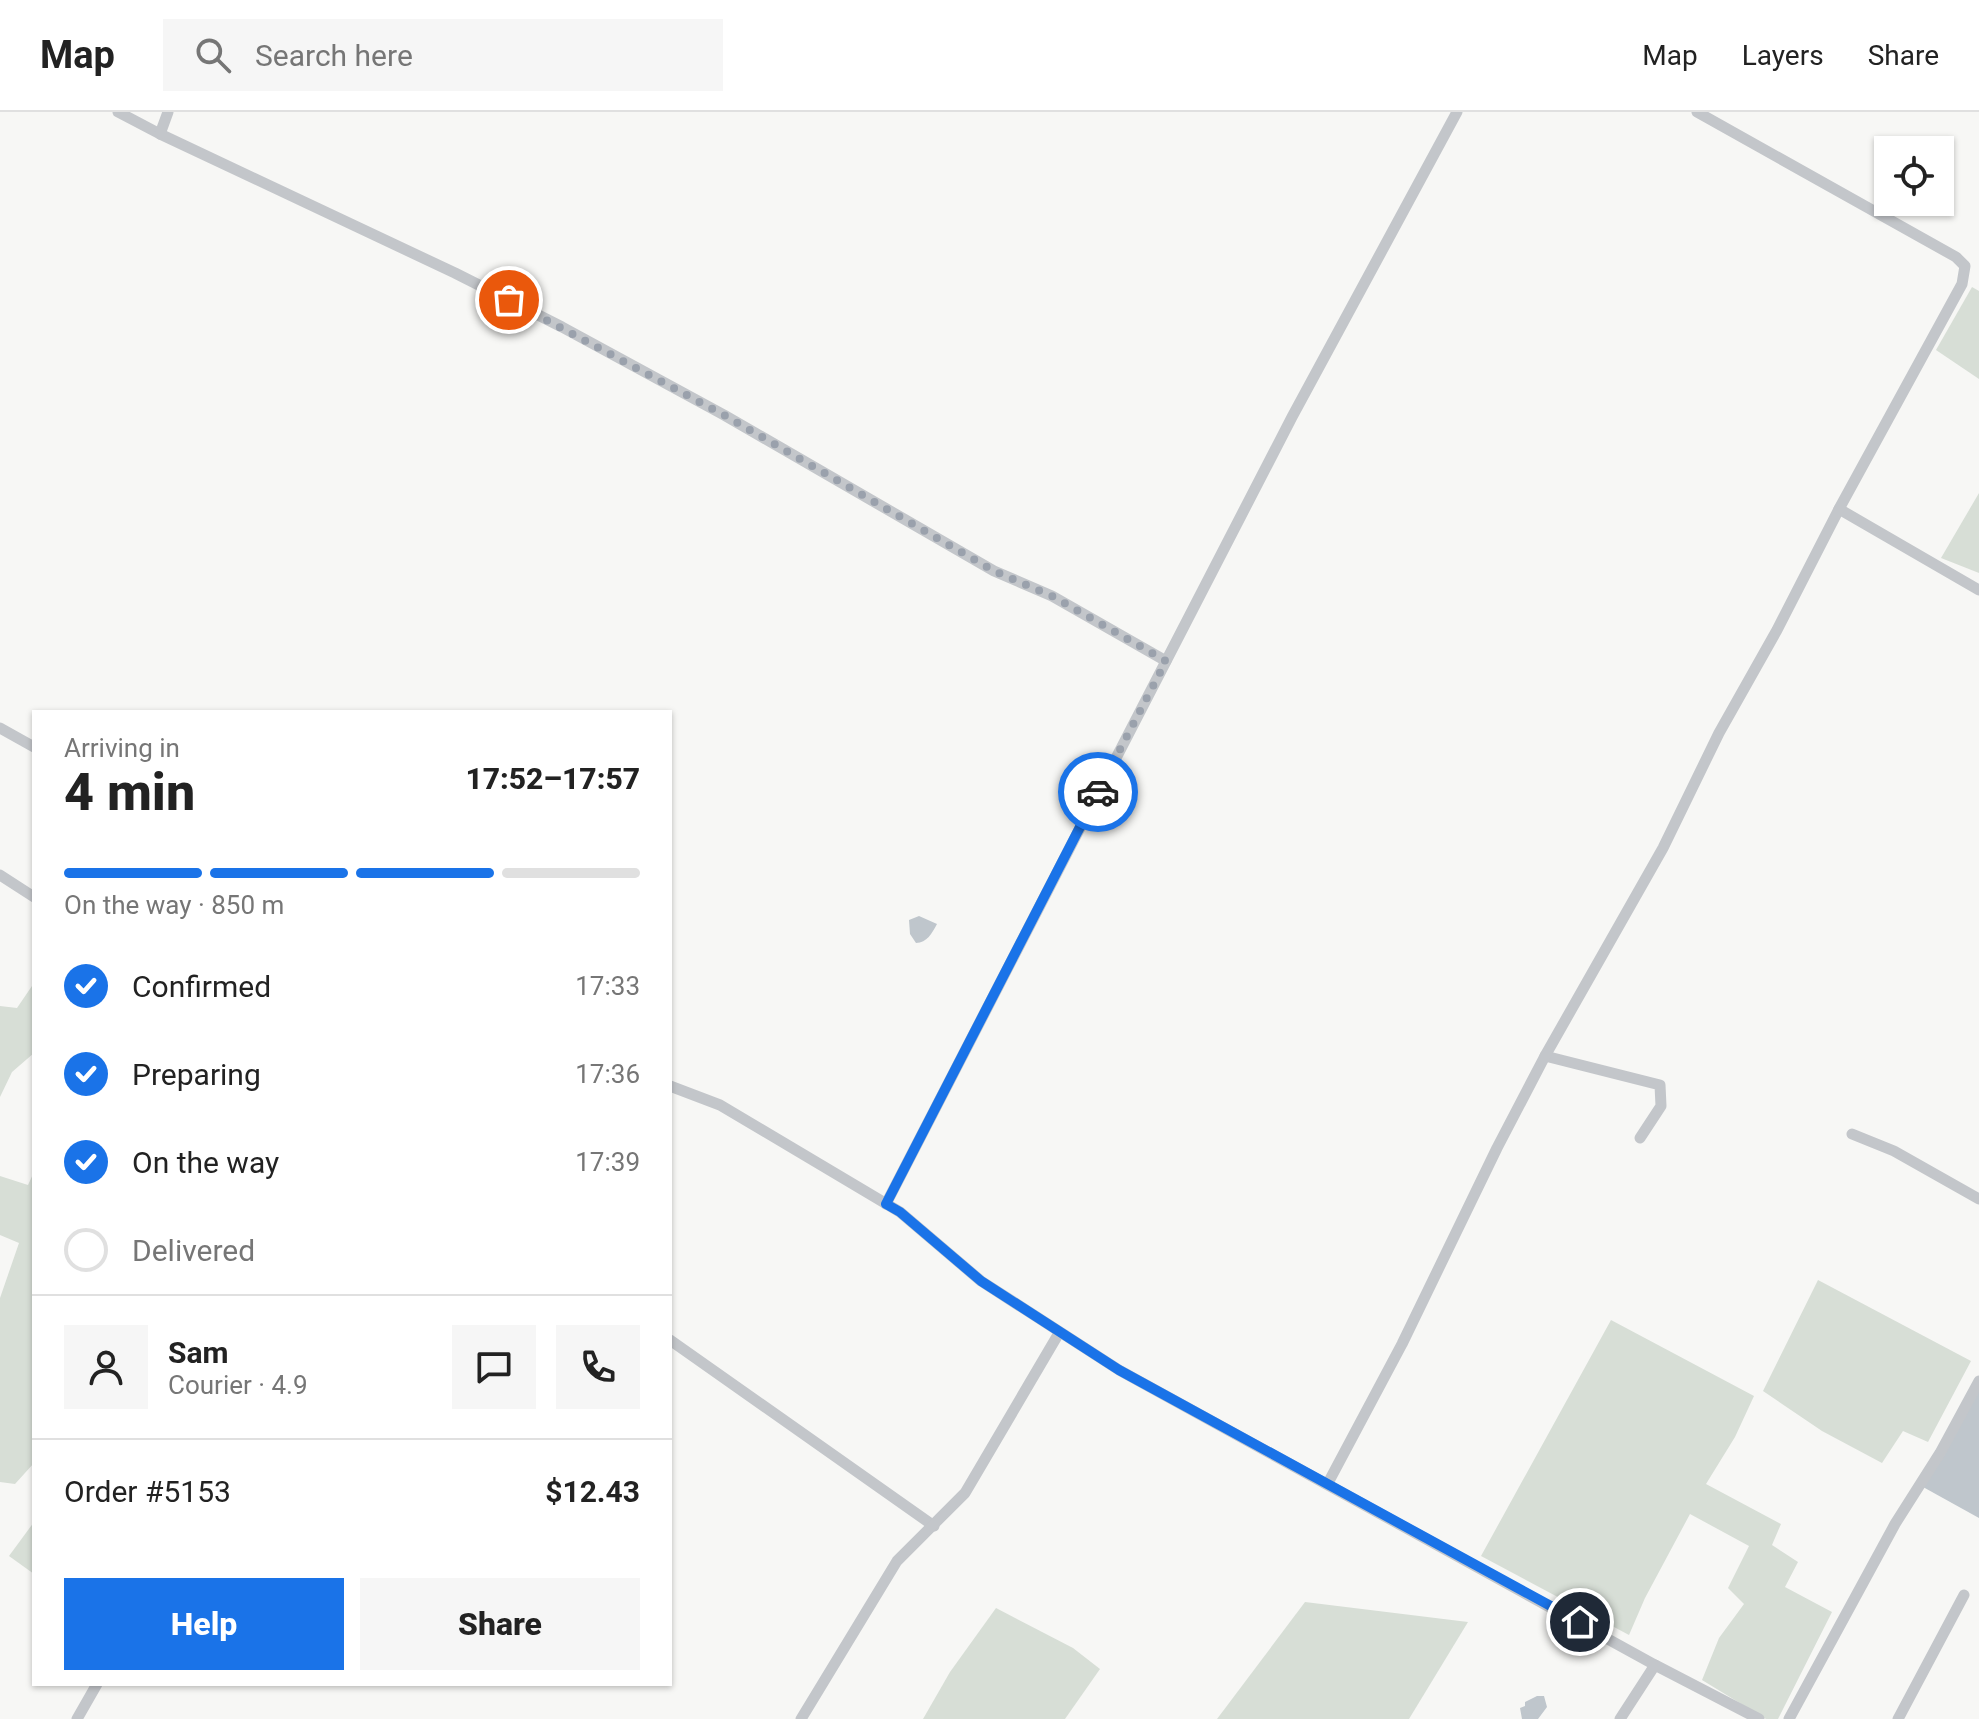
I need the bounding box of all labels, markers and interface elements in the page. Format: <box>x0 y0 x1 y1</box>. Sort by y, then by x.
search box <box>163 19 723 91</box>
text: Map <box>40 33 115 77</box>
icon: search <box>191 33 235 77</box>
text: Search here <box>255 38 413 73</box>
text: Map <box>1642 39 1698 72</box>
text: Layers <box>1742 39 1824 72</box>
text: Share <box>1868 39 1939 72</box>
map controls <box>1874 136 1954 216</box>
button: locate <box>1874 136 1954 216</box>
pin <box>475 266 543 334</box>
icon: bag <box>487 278 531 322</box>
text: Arriving in <box>64 733 180 763</box>
courier <box>1058 752 1138 832</box>
text: 17:52–17:57 <box>465 761 640 796</box>
text: 4 min <box>64 762 195 823</box>
icon: car <box>1076 770 1120 814</box>
text: On the way · 850 m <box>64 890 284 920</box>
icon: check <box>64 964 108 1008</box>
text: Confirmed <box>132 969 271 1004</box>
text: 17:33 <box>575 971 640 1001</box>
icon: check <box>64 1052 108 1096</box>
text: Preparing <box>132 1057 261 1092</box>
text: 17:36 <box>575 1059 640 1089</box>
icon: check <box>64 1140 108 1184</box>
text: On the way <box>132 1145 279 1180</box>
text: 17:39 <box>575 1147 640 1177</box>
text: Delivered <box>132 1233 255 1268</box>
button: person <box>64 1325 148 1409</box>
button: chat <box>452 1325 536 1409</box>
button: phone <box>556 1325 640 1409</box>
text: Sam <box>168 1335 229 1370</box>
text: Courier · 4.9 <box>168 1370 308 1400</box>
text: Order #5153 <box>64 1474 231 1509</box>
text: $12.43 <box>545 1474 640 1509</box>
button: Help <box>64 1578 344 1670</box>
button: Share <box>360 1578 640 1670</box>
pin <box>1546 1588 1614 1656</box>
icon: home <box>1558 1600 1602 1644</box>

